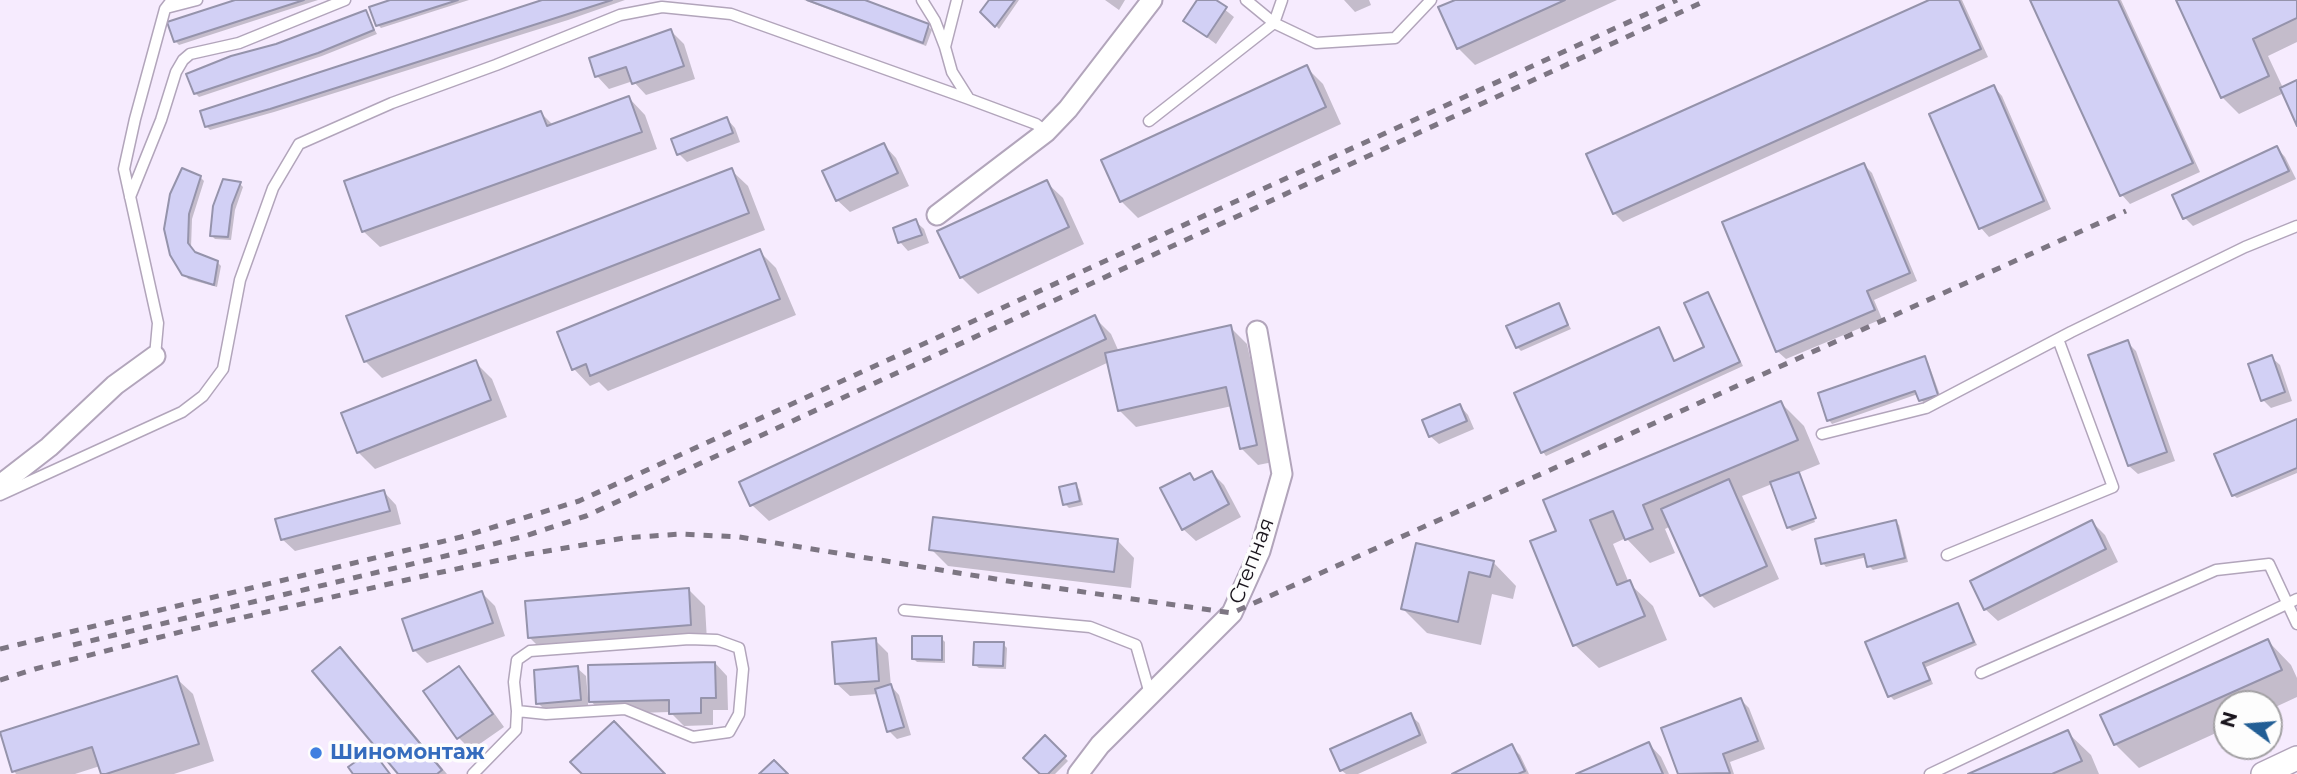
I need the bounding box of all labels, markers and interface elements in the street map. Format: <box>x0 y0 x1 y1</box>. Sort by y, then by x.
street label: Степная <box>1224 514 1280 608</box>
north arrow <box>2213 690 2283 760</box>
text: N <box>2216 709 2242 730</box>
place label: Шиномонтаж <box>330 740 485 766</box>
marker: Шиномонтаж <box>308 745 324 761</box>

